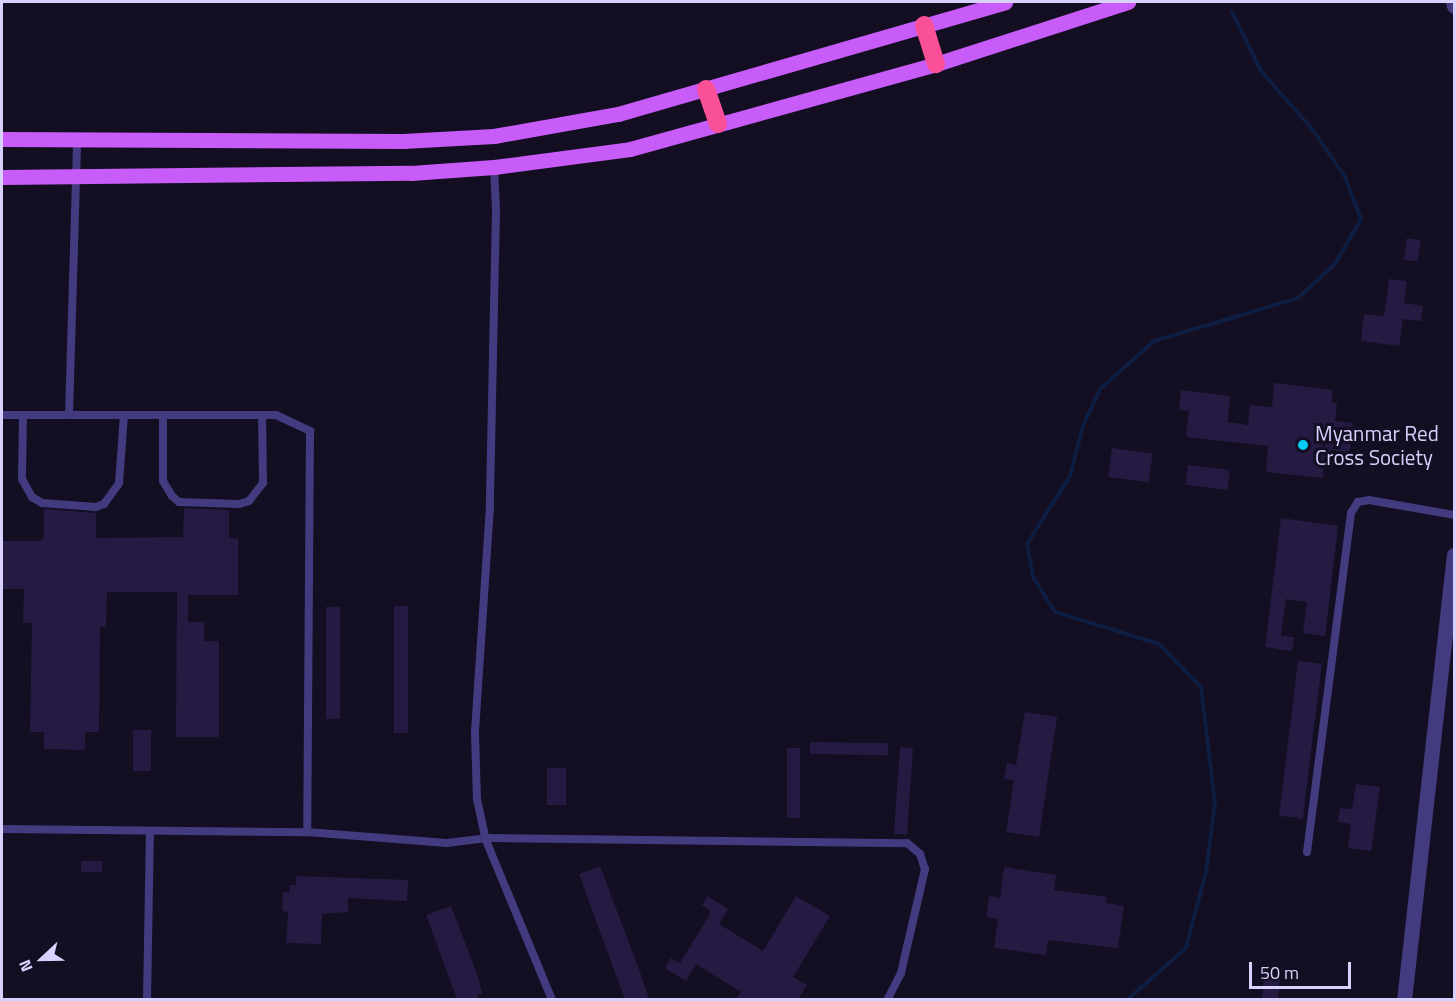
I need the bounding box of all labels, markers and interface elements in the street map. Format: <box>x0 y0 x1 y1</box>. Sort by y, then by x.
place label: Myanmar Red Cross Society <box>1315 420 1439 470</box>
marker: Myanmar Red Cross Society <box>1296 438 1310 452</box>
north arrow <box>12 929 72 989</box>
scale bar <box>1252 950 1354 988</box>
text: N <box>12 956 39 975</box>
text: 50 m <box>1260 959 1299 986</box>

